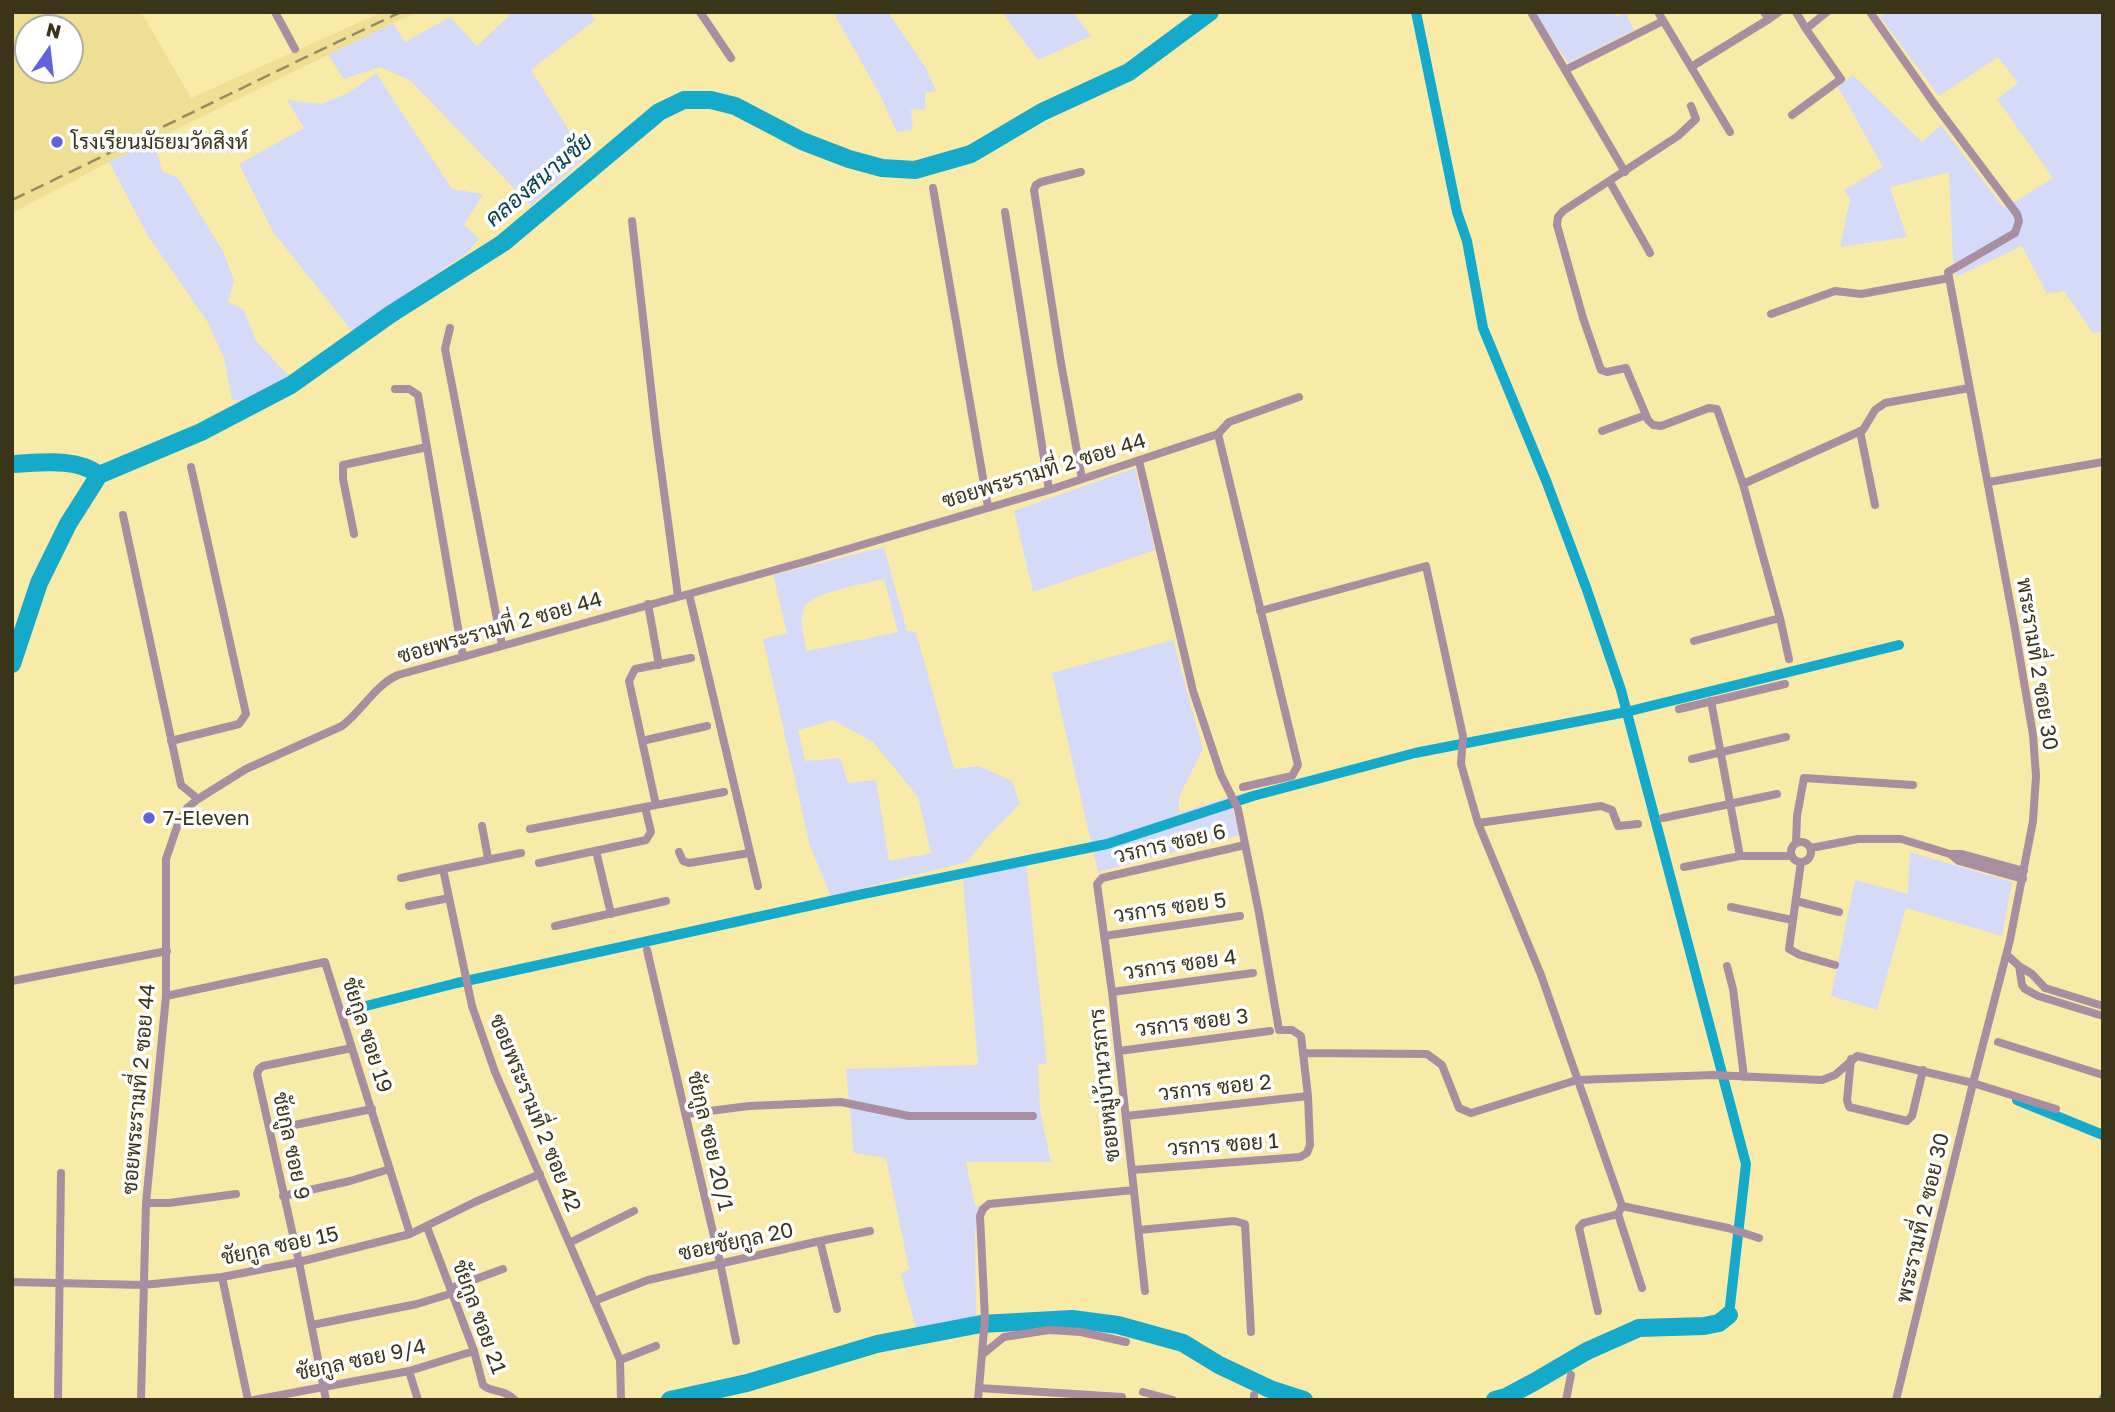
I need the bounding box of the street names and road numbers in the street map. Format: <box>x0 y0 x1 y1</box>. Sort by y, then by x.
street label: ซอยพระรามที่ 2 ซอย 44 <box>939 428 1149 514</box>
street label: พระรามที่ 2 ซอย 30 <box>2011 576 2063 752</box>
street label: ซอยพระรามที่ 2 ซอย 44 <box>395 587 605 669</box>
street label: วรการ ซอย 6 <box>1112 819 1228 869</box>
street label: วรการ ซอย 5 <box>1112 888 1228 928</box>
street label: วรการ ซอย 4 <box>1122 945 1238 985</box>
street label: ชัยกูล ซอย 19 <box>337 974 397 1096</box>
street label: ซอยพระรามที่ 2 ซอย 44 <box>117 982 161 1196</box>
street label: วรการ ซอย 3 <box>1134 1004 1250 1042</box>
street label: ซอยหมู่บ้านวรการ <box>1084 1007 1126 1163</box>
street label: ซอยพระรามที่ 2 ซอย 42 <box>484 1010 586 1216</box>
street label: ชัยกูล ซอย 20/1 <box>682 1069 738 1213</box>
street label: วรการ ซอย 2 <box>1157 1070 1273 1106</box>
street label: ชัยกูล ซอย 9 <box>267 1090 315 1202</box>
street label: วรการ ซอย 1 <box>1167 1129 1279 1161</box>
street label: พระรามที่ 2 ซอย 30 <box>1891 1130 1955 1306</box>
street label: ซอยชัยกูล 20 <box>676 1218 796 1266</box>
street label: ชัยกูล ซอย 15 <box>219 1221 341 1271</box>
street label: ชัยกูล ซอย 21 <box>447 1257 511 1377</box>
street label: ชัยกูล ซอย 9/4 <box>294 1334 428 1386</box>

